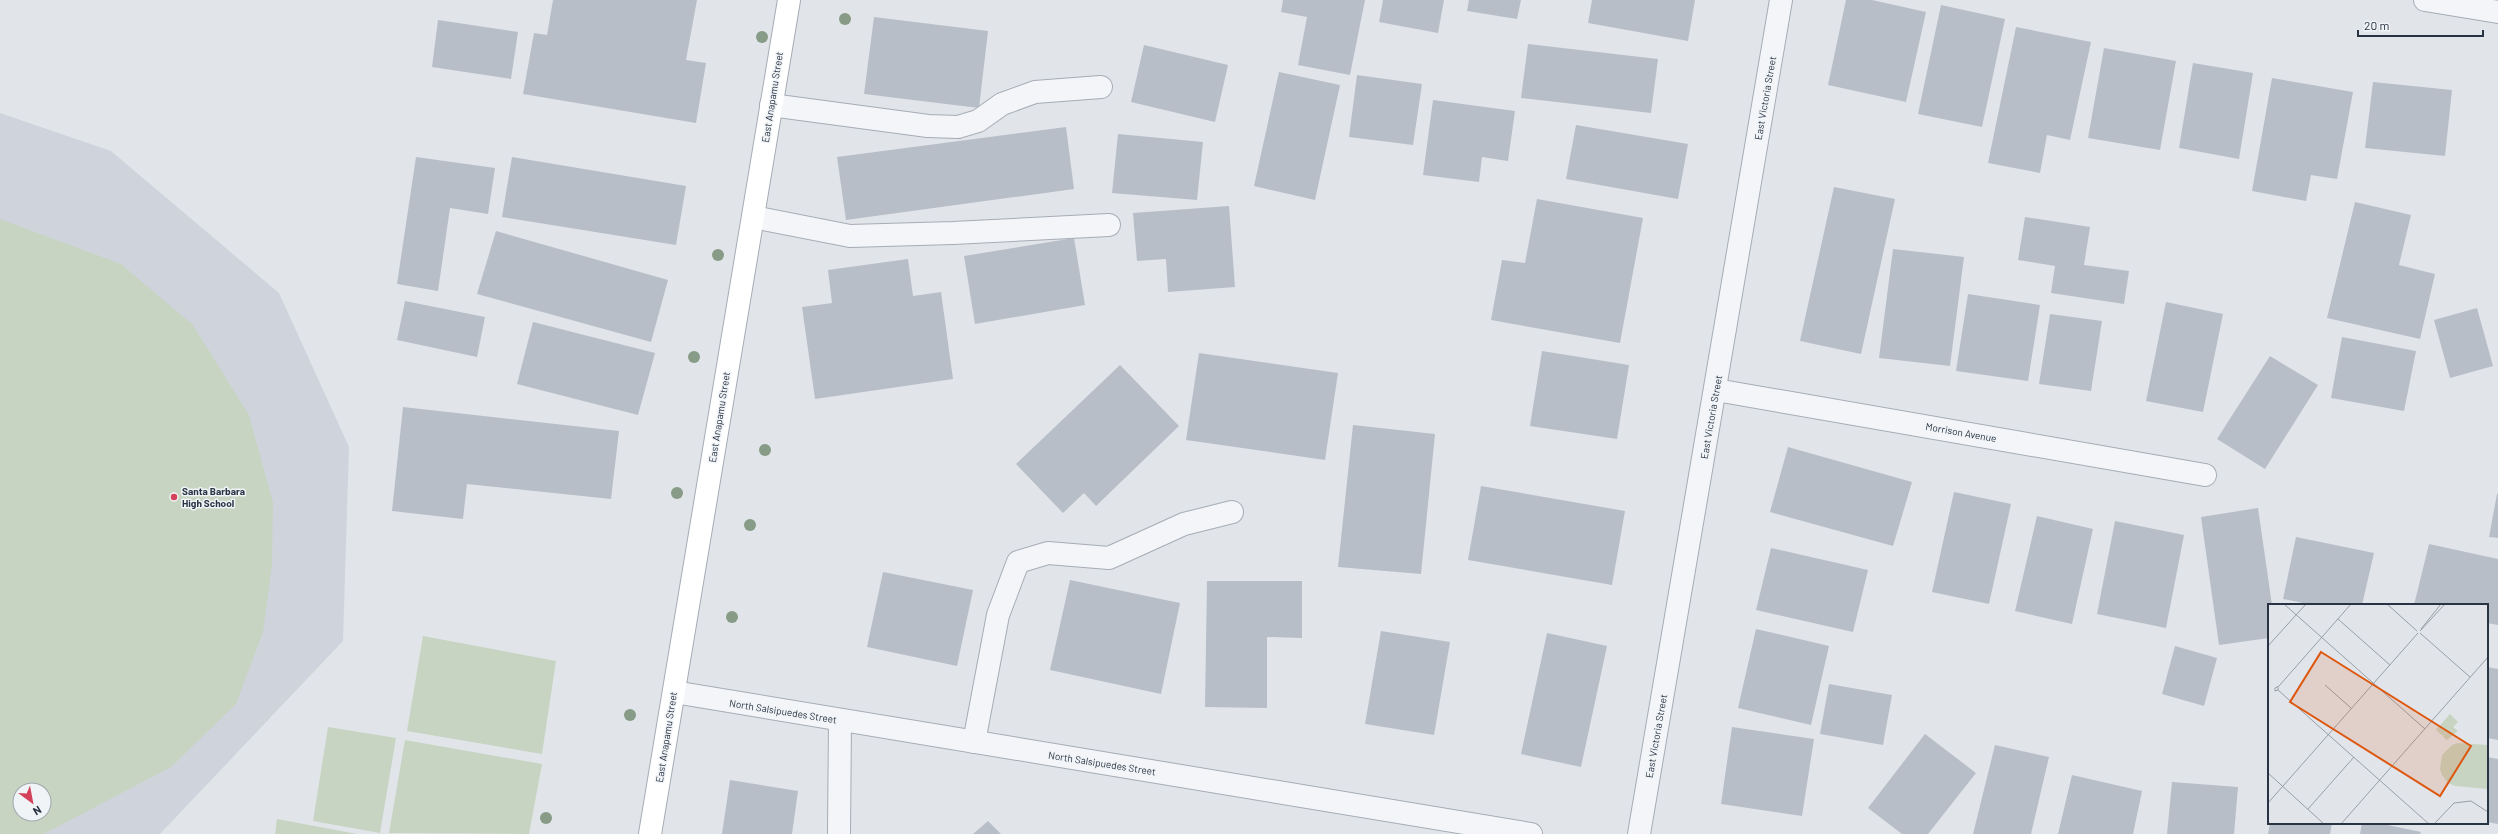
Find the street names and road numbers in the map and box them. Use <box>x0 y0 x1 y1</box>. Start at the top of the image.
street label: East Anapamu Street <box>759 50 785 143</box>
street label: East Victoria Street <box>1752 55 1778 141</box>
street label: East Anapamu Street <box>706 370 732 463</box>
street label: East Victoria Street <box>1698 374 1724 460</box>
street label: Morrison Avenue <box>1925 420 1997 444</box>
street label: East Anapamu Street <box>653 690 679 783</box>
street label: East Victoria Street <box>1643 693 1669 779</box>
street label: North Salsipuedes Street <box>728 697 838 725</box>
street label: North Salsipuedes Street <box>1047 749 1157 777</box>

